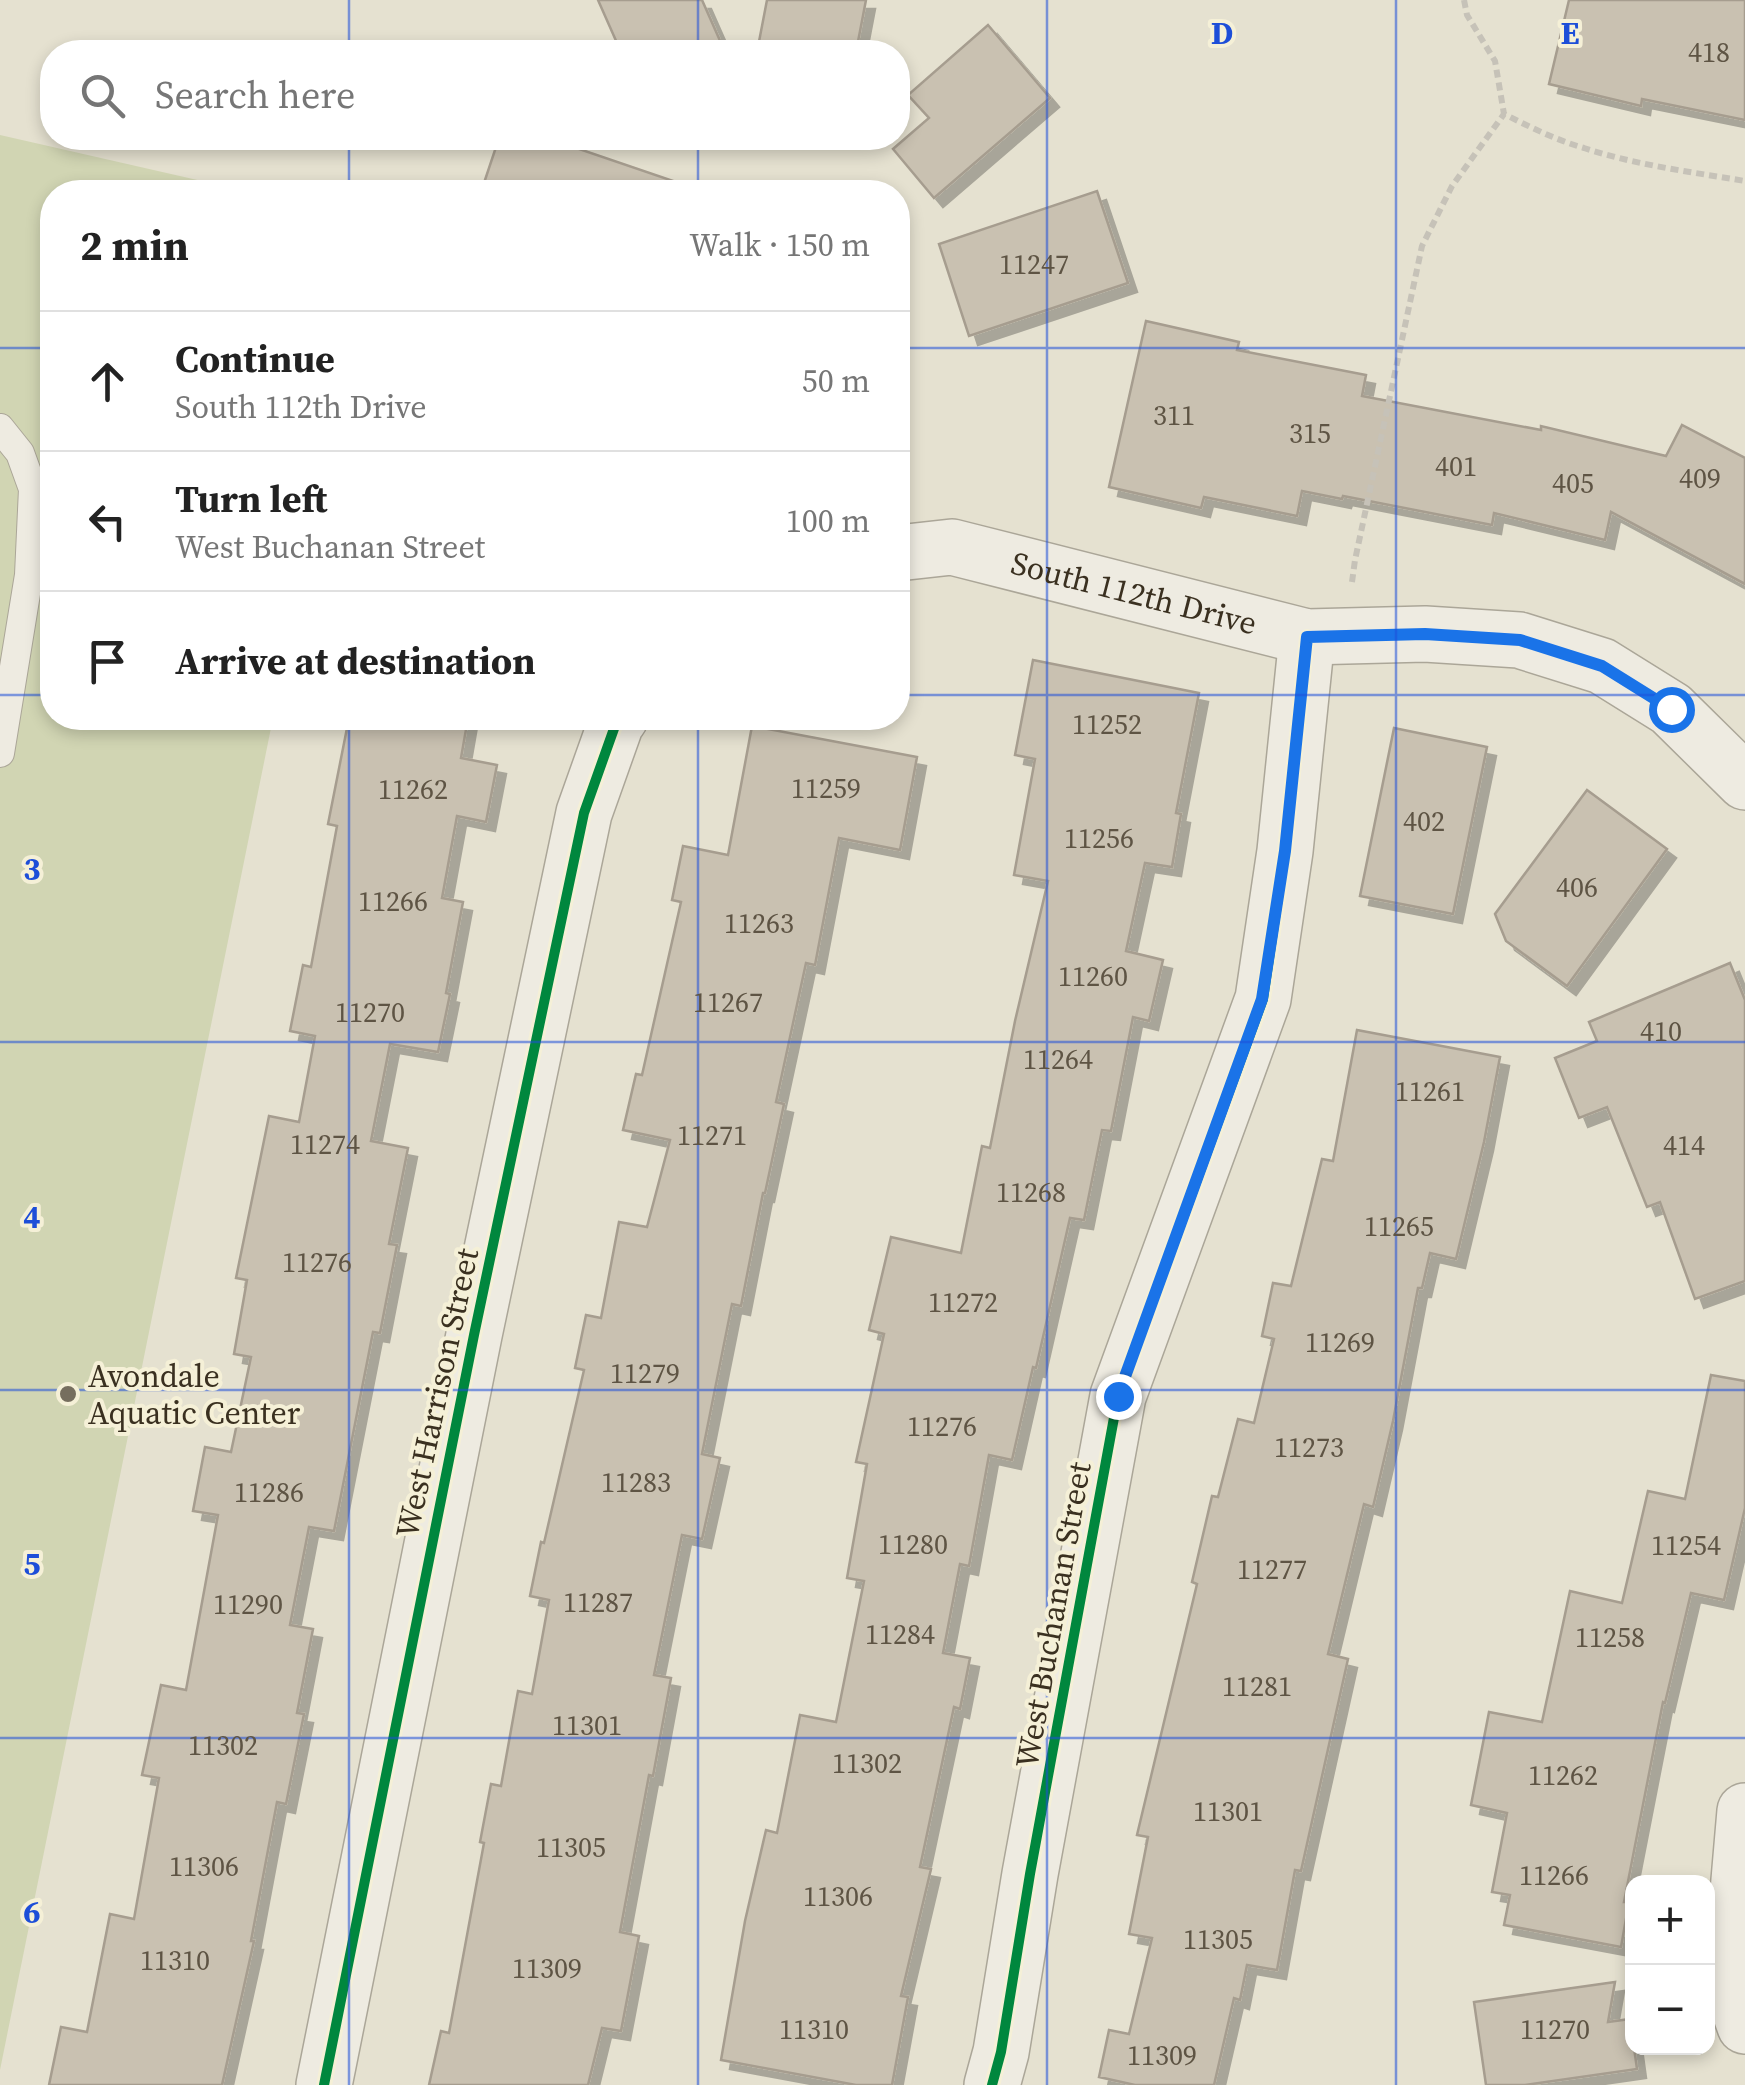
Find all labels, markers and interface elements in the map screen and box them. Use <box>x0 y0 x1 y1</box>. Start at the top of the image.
text: D <box>1211 11 1233 55</box>
text: E <box>1560 11 1580 55</box>
house number: 418 <box>1688 33 1730 71</box>
search box <box>40 40 910 150</box>
icon: search <box>75 68 130 123</box>
text: Search here <box>155 69 355 121</box>
text: 2 min <box>80 216 189 274</box>
text: Walk · 150 m <box>689 223 870 267</box>
house number: 11247 <box>999 245 1069 283</box>
text: Continue <box>175 333 335 385</box>
icon: ahead <box>80 354 135 409</box>
text: 50 m <box>802 359 870 403</box>
text: South 112th Drive <box>175 385 427 429</box>
house number: 311 <box>1153 396 1195 434</box>
house number: 315 <box>1289 414 1331 452</box>
house number: 401 <box>1435 447 1477 485</box>
house number: 409 <box>1679 459 1721 497</box>
house number: 405 <box>1552 464 1594 502</box>
text: Turn left <box>175 473 327 525</box>
icon: left <box>80 494 135 549</box>
text: 100 m <box>786 499 870 543</box>
text: West Buchanan Street <box>175 525 485 569</box>
street label: South 112th Drive <box>1006 541 1261 645</box>
icon: arrive <box>80 634 135 689</box>
text: Arrive at destination <box>175 635 536 687</box>
route start <box>1649 687 1695 733</box>
house number: 11252 <box>1072 705 1142 743</box>
house number: 11259 <box>791 769 861 807</box>
house number: 11262 <box>378 770 448 808</box>
house number: 402 <box>1403 802 1445 840</box>
house number: 11256 <box>1064 819 1134 857</box>
text: 3 <box>23 847 41 891</box>
house number: 406 <box>1556 868 1598 906</box>
house number: 11266 <box>358 882 428 920</box>
house number: 11263 <box>724 904 794 942</box>
house number: 11260 <box>1058 957 1128 995</box>
house number: 11267 <box>693 983 763 1021</box>
house number: 11270 <box>335 993 405 1031</box>
house number: 410 <box>1640 1012 1682 1050</box>
house number: 11264 <box>1023 1040 1093 1078</box>
house number: 11261 <box>1395 1072 1465 1110</box>
house number: 11271 <box>677 1116 747 1154</box>
house number: 11274 <box>290 1125 360 1163</box>
house number: 414 <box>1663 1126 1705 1164</box>
house number: 11268 <box>996 1173 1066 1211</box>
text: 4 <box>23 1195 41 1239</box>
house number: 11265 <box>1364 1207 1434 1245</box>
house number: 11276 <box>282 1243 352 1281</box>
street label: West Harrison Street <box>385 1244 489 1542</box>
house number: 11272 <box>928 1283 998 1321</box>
house number: 11269 <box>1305 1323 1375 1361</box>
place label: Avondale Aquatic Center <box>88 1354 301 1435</box>
house number: 11279 <box>610 1354 680 1392</box>
route end <box>1096 1374 1142 1420</box>
marker: Avondale Aquatic Center <box>57 1383 79 1405</box>
house number: 11276 <box>907 1407 977 1445</box>
house number: 11273 <box>1274 1428 1344 1466</box>
street label: West Buchanan Street <box>1004 1458 1102 1772</box>
house number: 11283 <box>601 1463 671 1501</box>
house number: 11286 <box>234 1473 304 1511</box>
house number: 11280 <box>878 1525 948 1563</box>
house number: 11254 <box>1651 1526 1721 1564</box>
text: 5 <box>23 1542 41 1586</box>
house number: 11277 <box>1237 1550 1307 1588</box>
house number: 11287 <box>563 1583 633 1621</box>
house number: 11290 <box>213 1585 283 1623</box>
house number: 11284 <box>865 1615 935 1653</box>
house number: 11258 <box>1575 1618 1645 1656</box>
house number: 11281 <box>1222 1667 1292 1705</box>
house number: 11301 <box>552 1706 622 1744</box>
house number: 11302 <box>188 1726 258 1764</box>
house number: 11302 <box>832 1744 902 1782</box>
house number: 11262 <box>1528 1756 1598 1794</box>
house number: 11301 <box>1193 1792 1263 1830</box>
house number: 11305 <box>536 1828 606 1866</box>
house number: 11306 <box>169 1847 239 1885</box>
house number: 11266 <box>1519 1856 1589 1894</box>
map controls <box>1625 1875 1715 2055</box>
button: + <box>1625 1875 1715 1965</box>
house number: 11306 <box>803 1877 873 1915</box>
text: 6 <box>23 1890 41 1934</box>
house number: 11305 <box>1183 1920 1253 1958</box>
house number: 11310 <box>140 1941 210 1979</box>
house number: 11309 <box>512 1949 582 1987</box>
button: − <box>1625 1965 1715 2055</box>
house number: 11310 <box>779 2010 849 2048</box>
house number: 11270 <box>1520 2010 1590 2048</box>
house number: 11309 <box>1127 2036 1197 2074</box>

